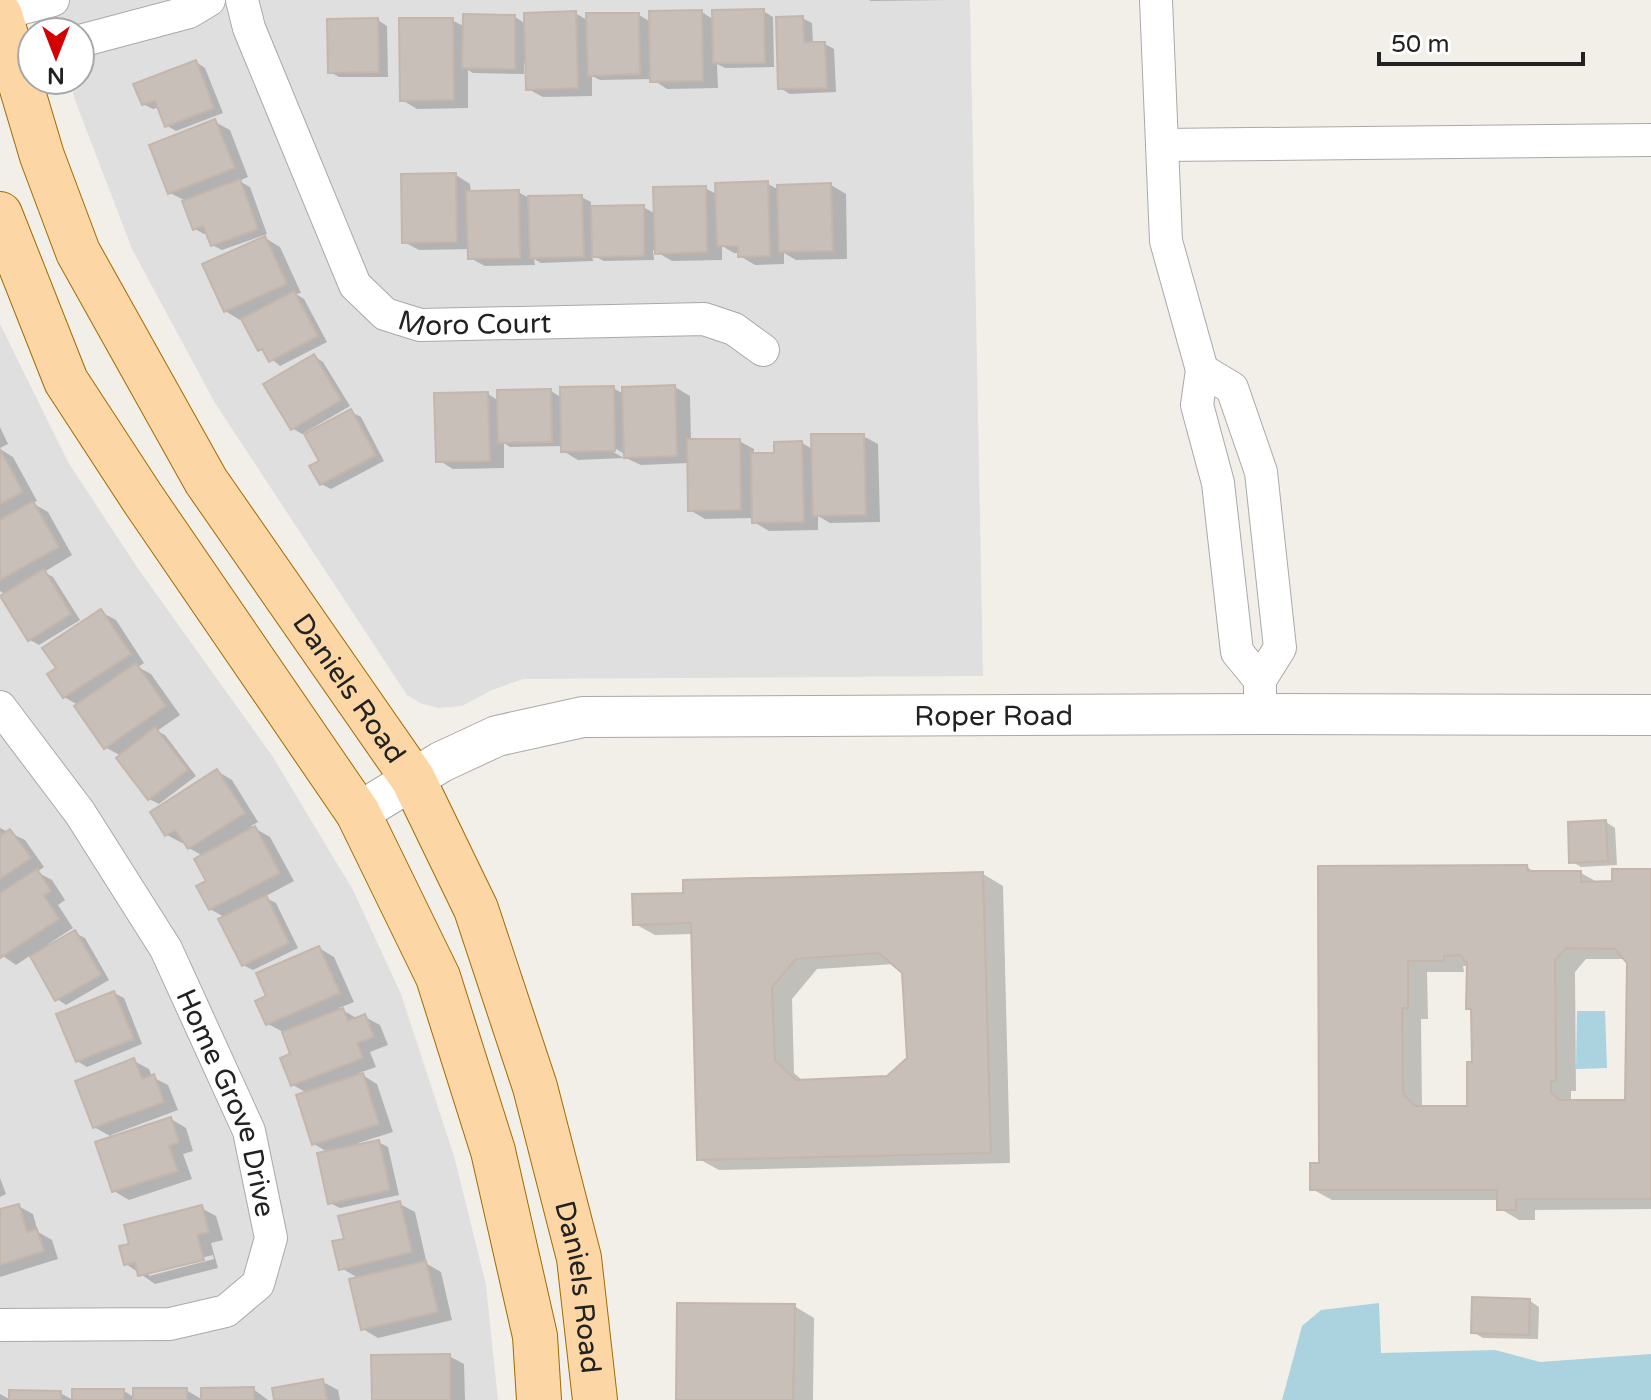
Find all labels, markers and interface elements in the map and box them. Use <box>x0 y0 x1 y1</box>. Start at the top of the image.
north arrow <box>16 16 96 96</box>
scale bar <box>1379 16 1583 66</box>
text: 50 m <box>1391 30 1449 59</box>
text: N <box>47 62 65 88</box>
street label: Moro Court <box>394 303 552 344</box>
street label: Daniels Road <box>285 607 413 770</box>
street label: Roper Road <box>914 699 1073 734</box>
street label: Home Grove Drive <box>168 984 282 1220</box>
street label: Daniels Road <box>547 1197 608 1375</box>

